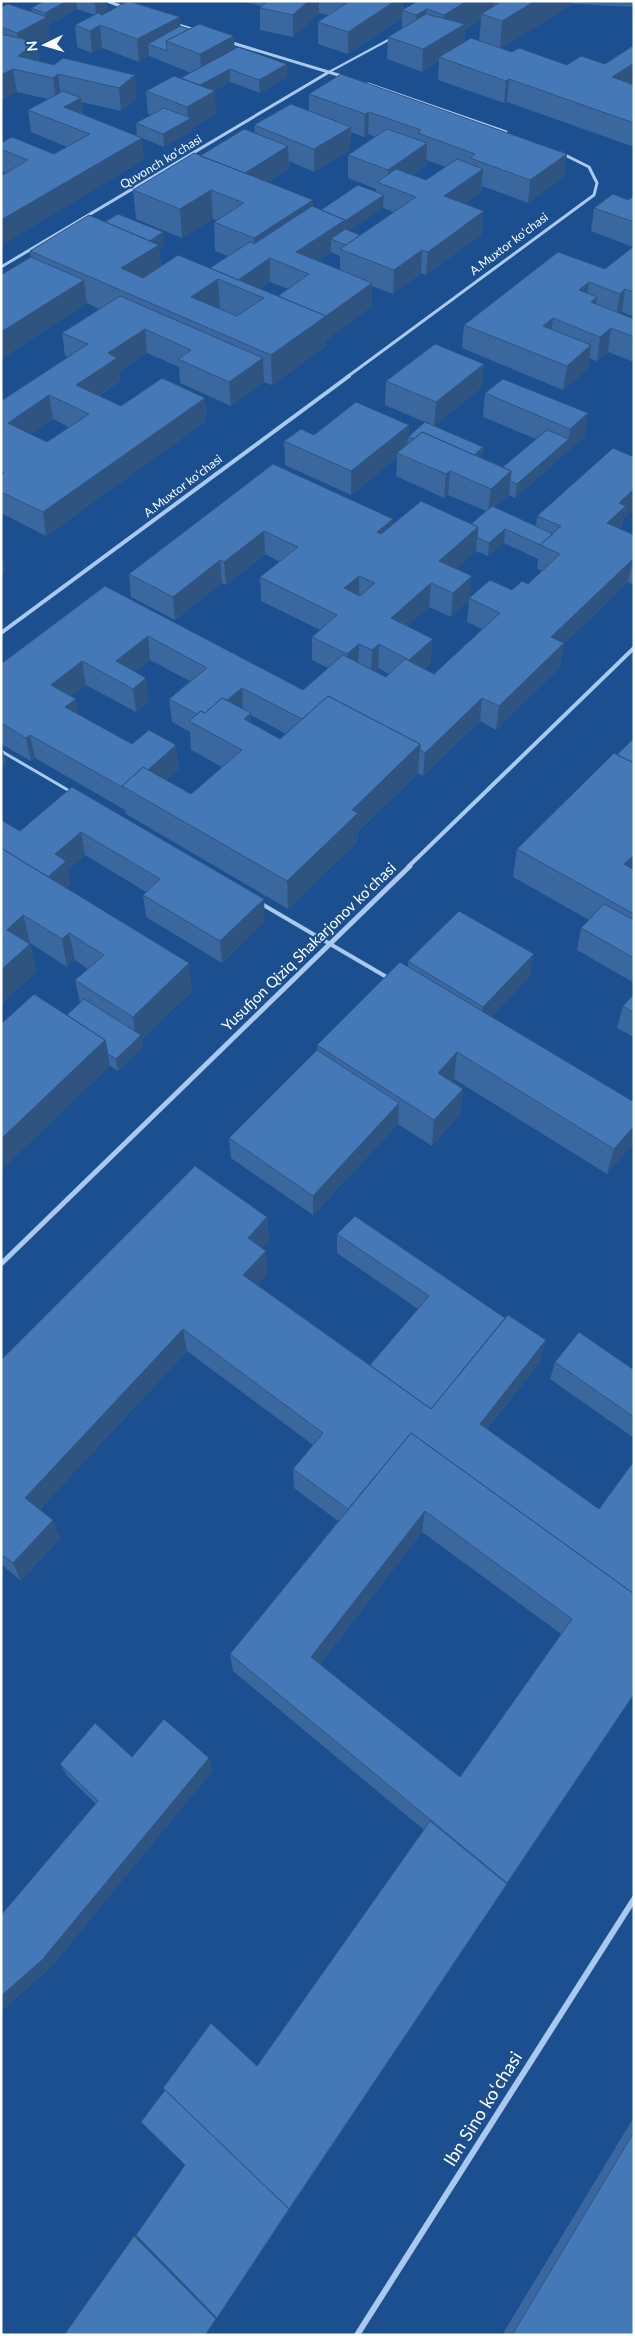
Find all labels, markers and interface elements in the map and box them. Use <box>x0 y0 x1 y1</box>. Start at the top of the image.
north arrow <box>20 20 70 70</box>
text: N <box>23 40 40 52</box>
street label: Quvonch koʻchasi <box>117 131 204 192</box>
street label: A.Muxtor koʻchasi <box>466 209 551 278</box>
street label: A.Muxtor koʻchasi <box>140 451 225 520</box>
street label: Yusufjon Qiziq Shakarjonov koʻchasi <box>218 858 399 1034</box>
street label: Ibn Sino koʻchasi <box>438 2047 526 2170</box>

